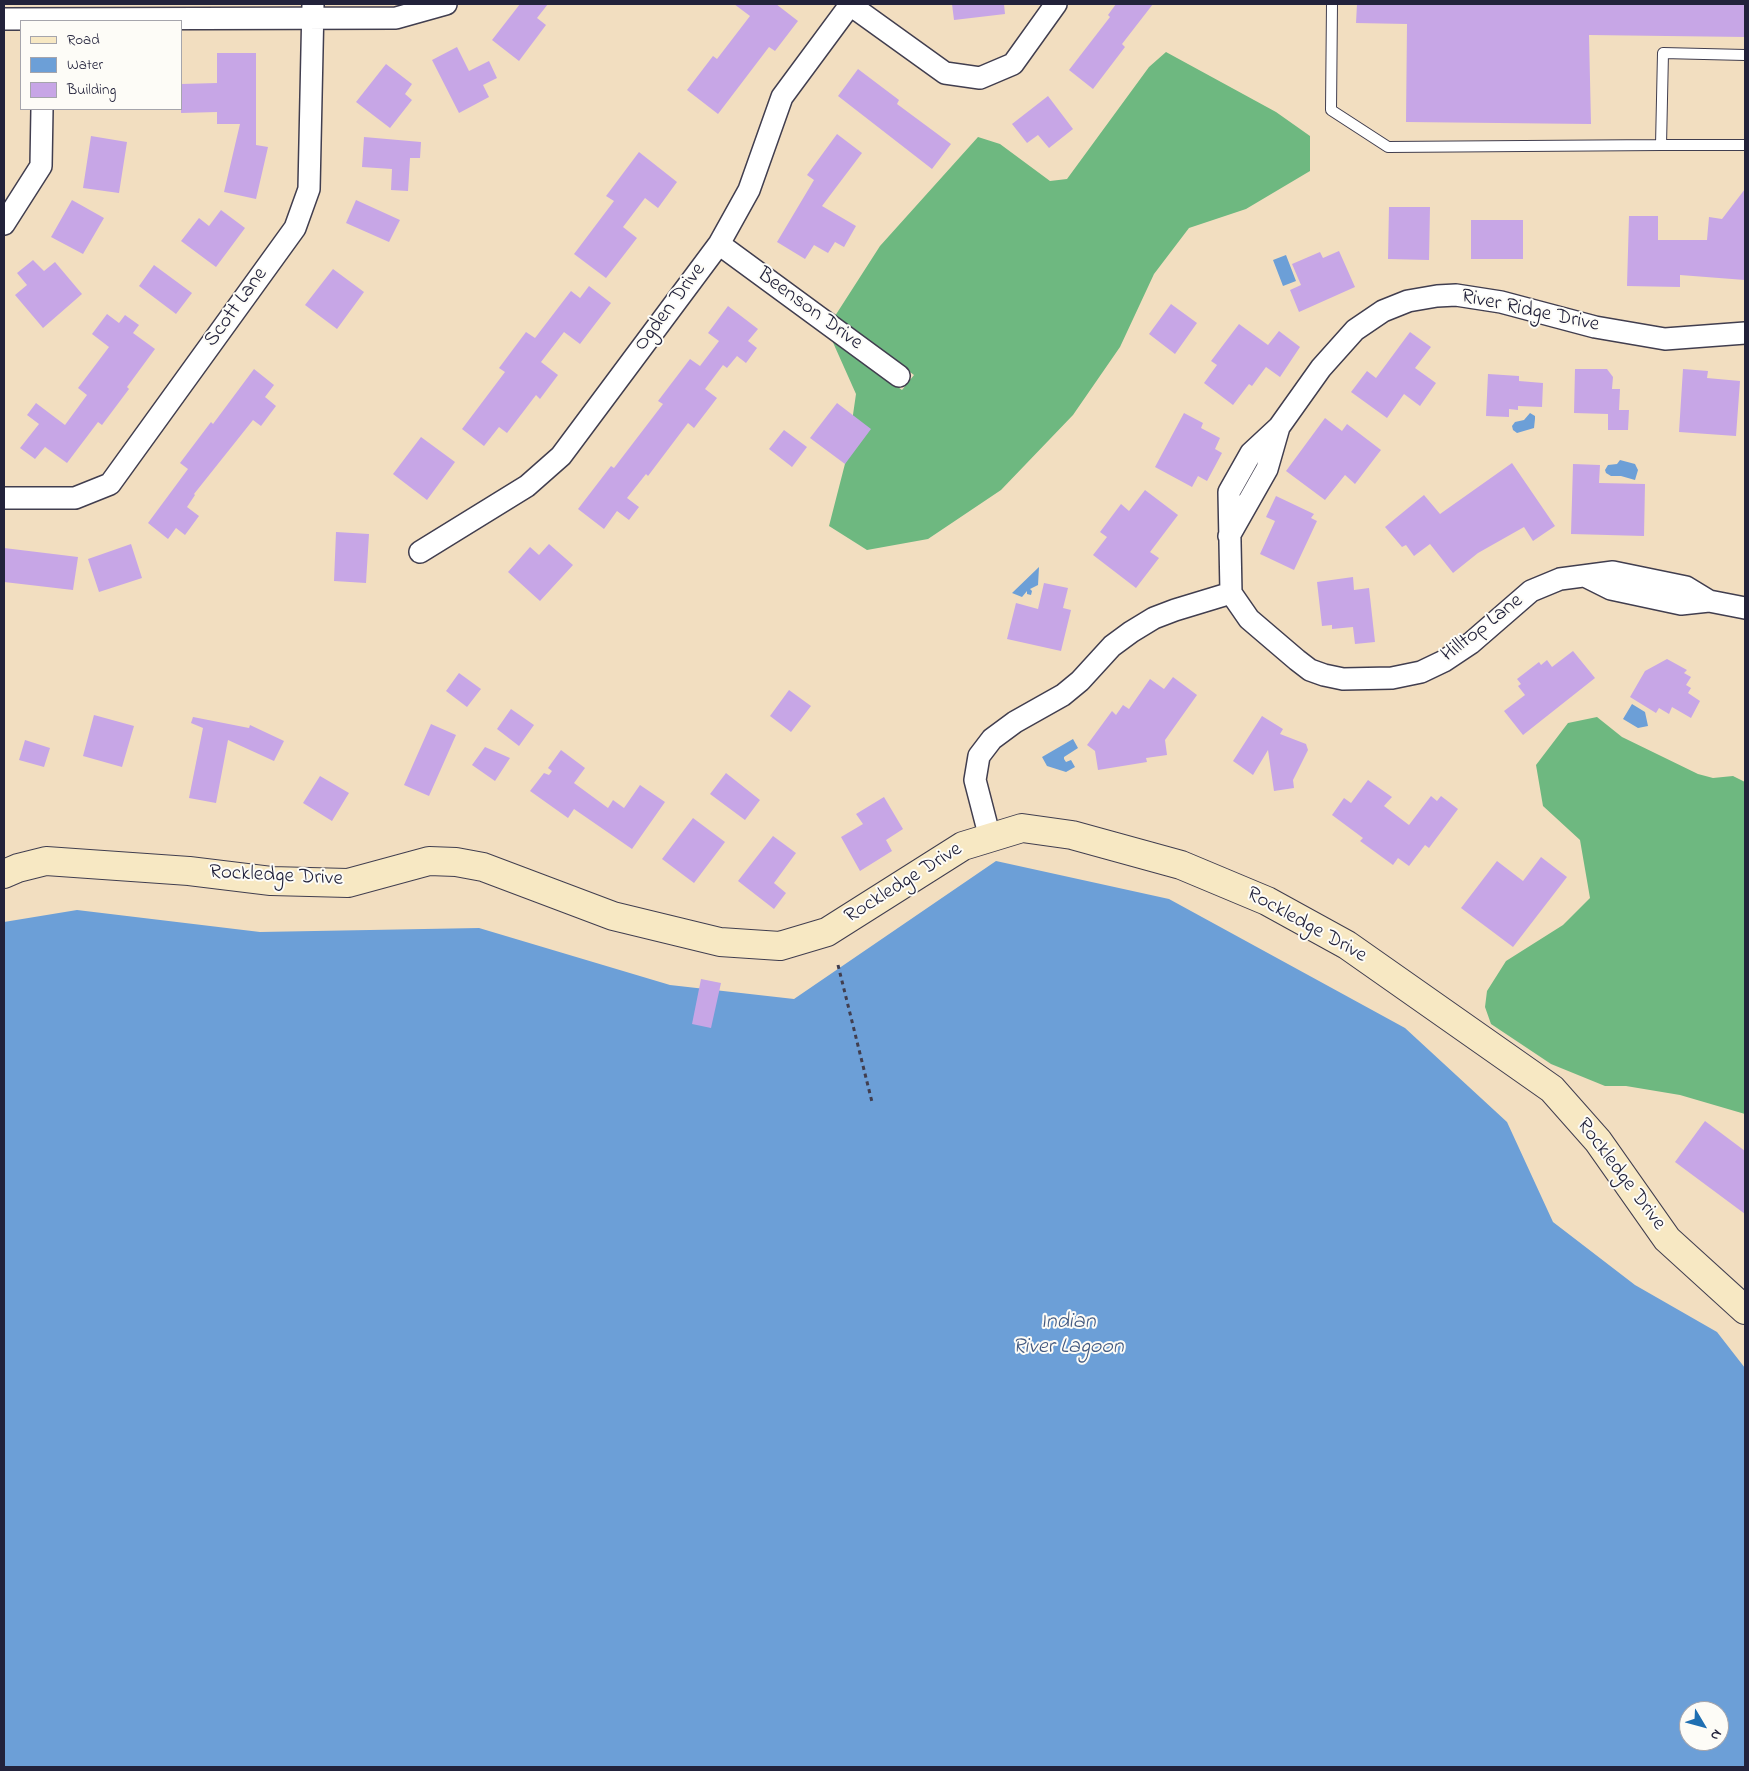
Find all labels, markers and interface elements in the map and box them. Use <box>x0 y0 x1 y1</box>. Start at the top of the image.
legend <box>20 20 182 110</box>
text: Road <box>67 29 100 51</box>
text: Water <box>67 54 103 76</box>
text: Building <box>67 79 116 101</box>
street label: Ogden Drive <box>630 259 712 357</box>
street label: Scott Lane <box>200 263 274 353</box>
street label: Beenson Drive <box>751 263 867 357</box>
street label: River Ridge Drive <box>1459 285 1601 339</box>
street label: Hilltop Lane <box>1437 589 1529 669</box>
street label: Rockledge Drive <box>841 838 967 930</box>
street label: Rockledge Drive <box>209 861 343 893</box>
street label: Rockledge Drive <box>1241 883 1371 969</box>
street label: Rockledge Drive <box>1570 1114 1670 1236</box>
water label: Indian River Lagoon <box>1012 1310 1124 1362</box>
north arrow <box>1679 1701 1729 1751</box>
text: N <box>1704 1725 1727 1745</box>

